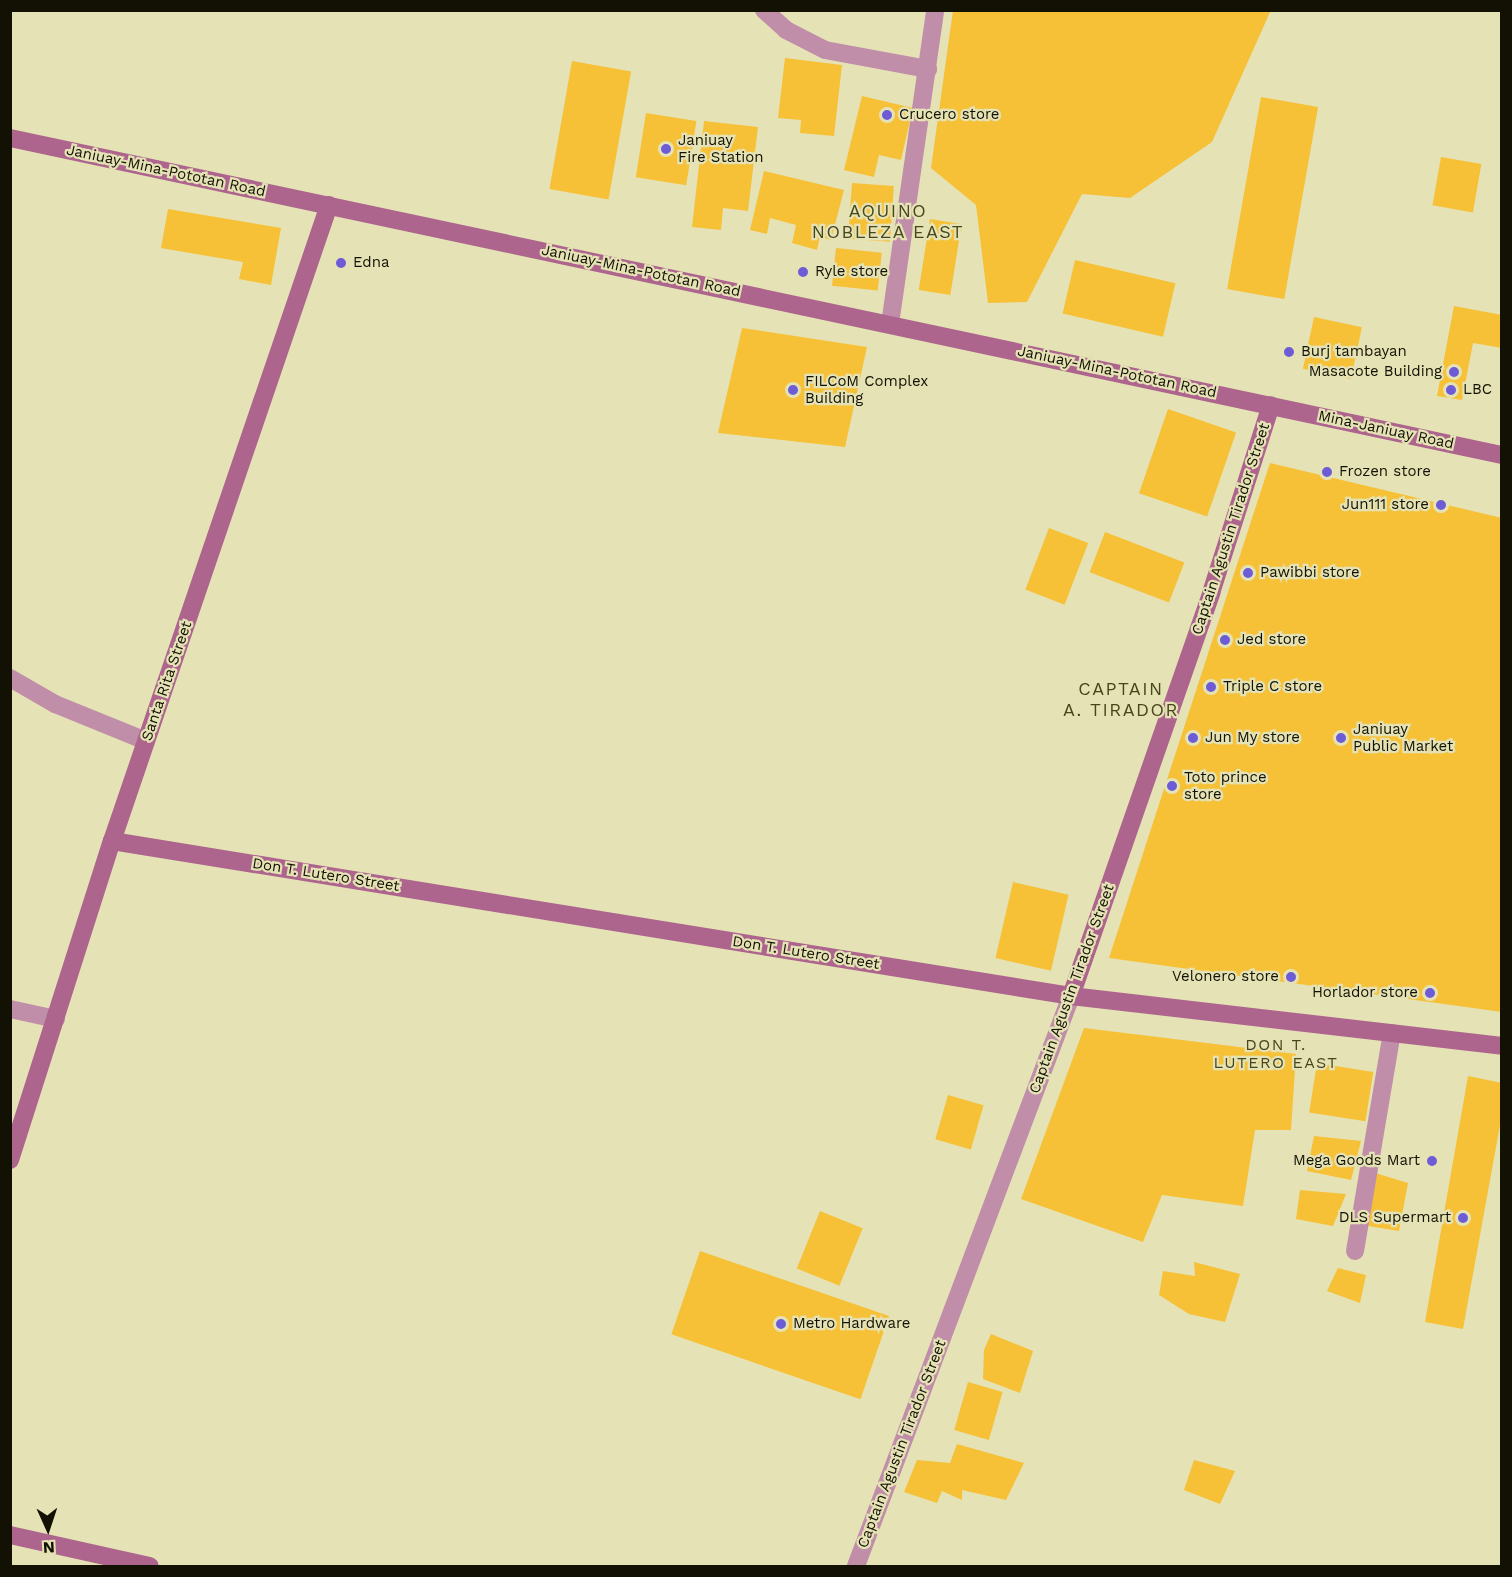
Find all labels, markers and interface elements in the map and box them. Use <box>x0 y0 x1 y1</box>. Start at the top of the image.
place label: Crucero store <box>899 106 999 124</box>
marker: Crucero store <box>880 108 894 122</box>
place label: Janiuay Fire Station <box>678 131 763 166</box>
street label: Janiuay-Mina-Pototan Road <box>65 141 267 201</box>
marker: Janiuay Fire Station <box>659 142 673 156</box>
district label: AQUINO NOBLEZA EAST <box>811 201 965 244</box>
street label: Janiuay-Mina-Pototan Road <box>540 241 742 301</box>
place label: Edna <box>353 254 389 272</box>
marker: Edna <box>334 256 348 270</box>
place label: Ryle store <box>815 263 888 281</box>
marker: Ryle store <box>796 265 810 279</box>
street label: Janiuay-Mina-Pototan Road <box>1016 342 1218 402</box>
place label: Burj tambayan <box>1301 343 1407 361</box>
marker: Burj tambayan <box>1282 345 1296 359</box>
place label: Masacote Building <box>1309 363 1442 381</box>
marker: Masacote Building <box>1447 365 1461 379</box>
place label: FILCoM Complex Building <box>805 372 928 407</box>
place label: LBC <box>1463 381 1492 399</box>
marker: FILCoM Complex Building <box>786 383 800 397</box>
marker: LBC <box>1444 383 1458 397</box>
street label: Mina-Janiuay Road <box>1316 407 1456 453</box>
street label: Captain Agustin Tirador Street <box>1188 420 1274 638</box>
place label: Frozen store <box>1339 463 1431 481</box>
marker: Frozen store <box>1320 465 1334 479</box>
place label: Jun111 store <box>1342 496 1429 514</box>
marker: Jun111 store <box>1434 498 1448 512</box>
place label: Pawibbi store <box>1260 564 1360 582</box>
marker: Pawibbi store <box>1241 566 1255 580</box>
street label: Santa Rita Street <box>138 619 196 743</box>
place label: Jed store <box>1237 631 1306 649</box>
marker: Jed store <box>1218 633 1232 647</box>
place label: Triple C store <box>1223 678 1322 696</box>
district label: CAPTAIN A. TIRADOR <box>1063 679 1179 722</box>
marker: Triple C store <box>1204 680 1218 694</box>
place label: Janiuay Public Market <box>1353 720 1453 755</box>
place label: Jun My store <box>1205 729 1300 747</box>
marker: Jun My store <box>1186 731 1200 745</box>
marker: Janiuay Public Market <box>1334 731 1348 745</box>
place label: Toto prince store <box>1184 768 1267 803</box>
marker: Toto prince store <box>1165 779 1179 793</box>
street label: Don T. Lutero Street <box>251 854 401 896</box>
street label: Captain Agustin Tirador Street <box>1025 881 1119 1097</box>
street label: Don T. Lutero Street <box>731 932 881 974</box>
place label: Velonero store <box>1172 968 1279 986</box>
marker: Velonero store <box>1284 970 1298 984</box>
place label: Horlador store <box>1312 984 1418 1002</box>
marker: Horlador store <box>1423 986 1437 1000</box>
district label: DON T. LUTERO EAST <box>1213 1035 1339 1073</box>
place label: Mega Goods Mart <box>1293 1152 1420 1170</box>
marker: Mega Goods Mart <box>1425 1154 1439 1168</box>
place label: DLS Supermart <box>1339 1209 1451 1227</box>
marker: DLS Supermart <box>1456 1211 1470 1225</box>
place label: Metro Hardware <box>793 1315 910 1333</box>
marker: Metro Hardware <box>774 1317 788 1331</box>
street label: Captain Agustin Tirador Street <box>854 1337 950 1551</box>
north arrow <box>18 1499 78 1559</box>
text: N <box>43 1538 55 1557</box>

